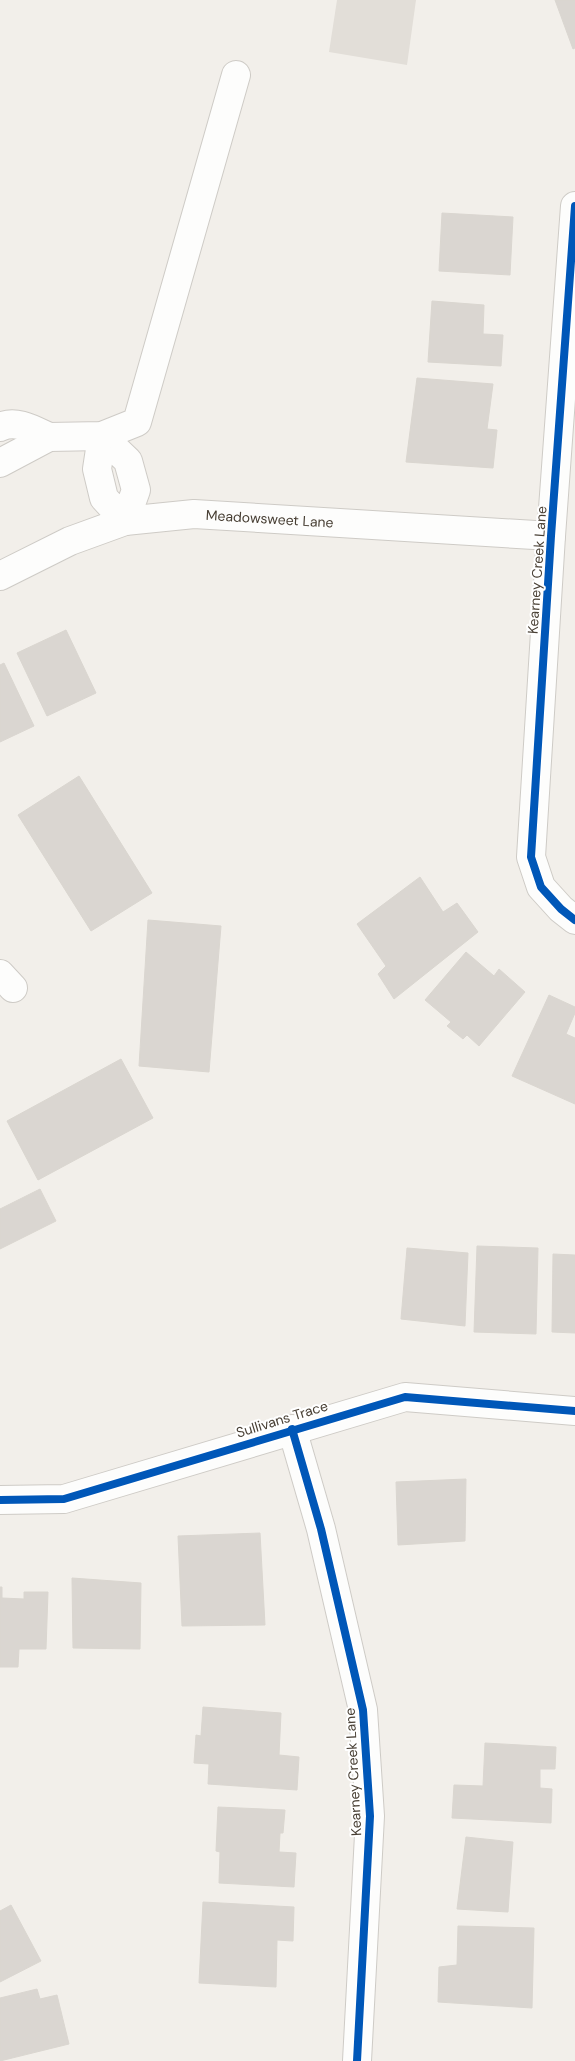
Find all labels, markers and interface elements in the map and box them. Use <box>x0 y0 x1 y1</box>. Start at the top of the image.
street label: Kearney Creek Lane <box>524 505 550 635</box>
street label: Meadowsweet Lane <box>205 506 334 532</box>
street label: Sullivans Trace <box>234 1396 330 1441</box>
street label: Kearney Creek Lane <box>341 1707 365 1837</box>

